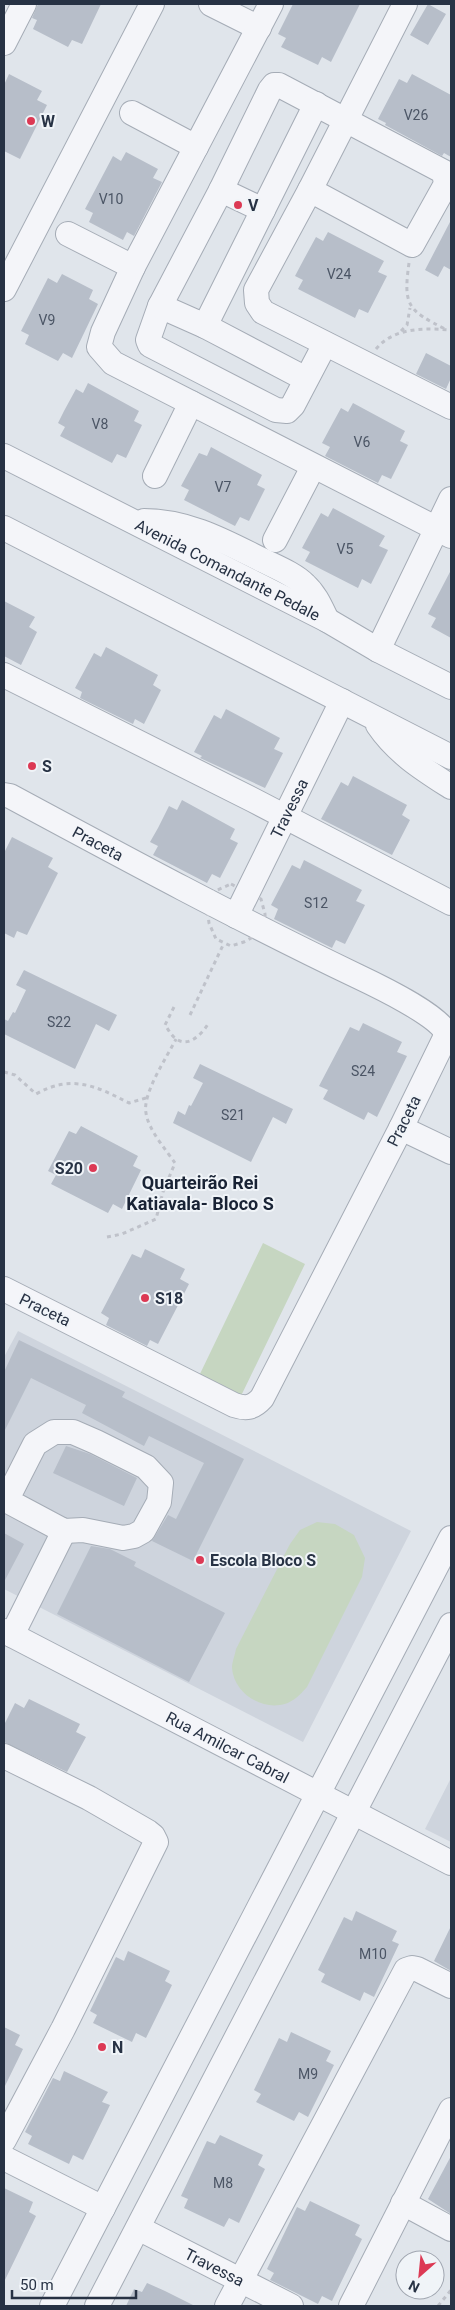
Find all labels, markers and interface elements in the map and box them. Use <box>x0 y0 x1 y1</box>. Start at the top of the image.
house number: V26 <box>404 107 428 123</box>
place label: W <box>41 112 55 131</box>
marker: W <box>25 115 37 127</box>
house number: V10 <box>99 191 123 207</box>
place label: V <box>248 196 259 215</box>
marker: V <box>232 199 244 211</box>
house number: V24 <box>327 266 351 282</box>
house number: V9 <box>39 312 55 328</box>
house number: V8 <box>92 416 109 432</box>
house number: V6 <box>354 434 371 450</box>
house number: V7 <box>215 479 232 495</box>
street label: Avenida Comandante Pedale <box>132 515 323 624</box>
house number: V5 <box>337 541 354 557</box>
place label: S <box>42 757 52 776</box>
marker: S <box>26 760 38 772</box>
street label: Travessa <box>266 775 312 841</box>
street label: Praceta <box>69 822 127 865</box>
house number: S12 <box>304 895 328 911</box>
house number: S22 <box>47 1014 71 1030</box>
house number: S24 <box>351 1063 375 1079</box>
street label: Praceta <box>383 1092 425 1150</box>
house number: S21 <box>221 1107 245 1123</box>
place label: S20 <box>55 1159 83 1178</box>
marker: S20 <box>87 1162 99 1174</box>
district label: Quarteirão Rei Katiavala- Bloco S <box>126 1172 274 1214</box>
street label: Praceta <box>16 1289 74 1331</box>
place label: S18 <box>155 1289 183 1308</box>
marker: S18 <box>139 1292 151 1304</box>
place label: Escola Bloco S <box>210 1551 316 1570</box>
marker: Escola Bloco S <box>194 1554 206 1566</box>
street label: Rua Amilcar Cabral <box>163 1707 292 1787</box>
house number: M10 <box>359 1946 387 1962</box>
place label: N <box>112 2038 123 2057</box>
marker: N <box>96 2041 108 2053</box>
house number: M9 <box>298 2066 318 2082</box>
house number: M8 <box>213 2175 233 2191</box>
street label: Travessa <box>182 2244 247 2290</box>
north arrow <box>395 2250 445 2300</box>
scale bar <box>12 2268 136 2300</box>
text: 50 m <box>20 2276 54 2294</box>
text: N <box>406 2277 422 2296</box>

